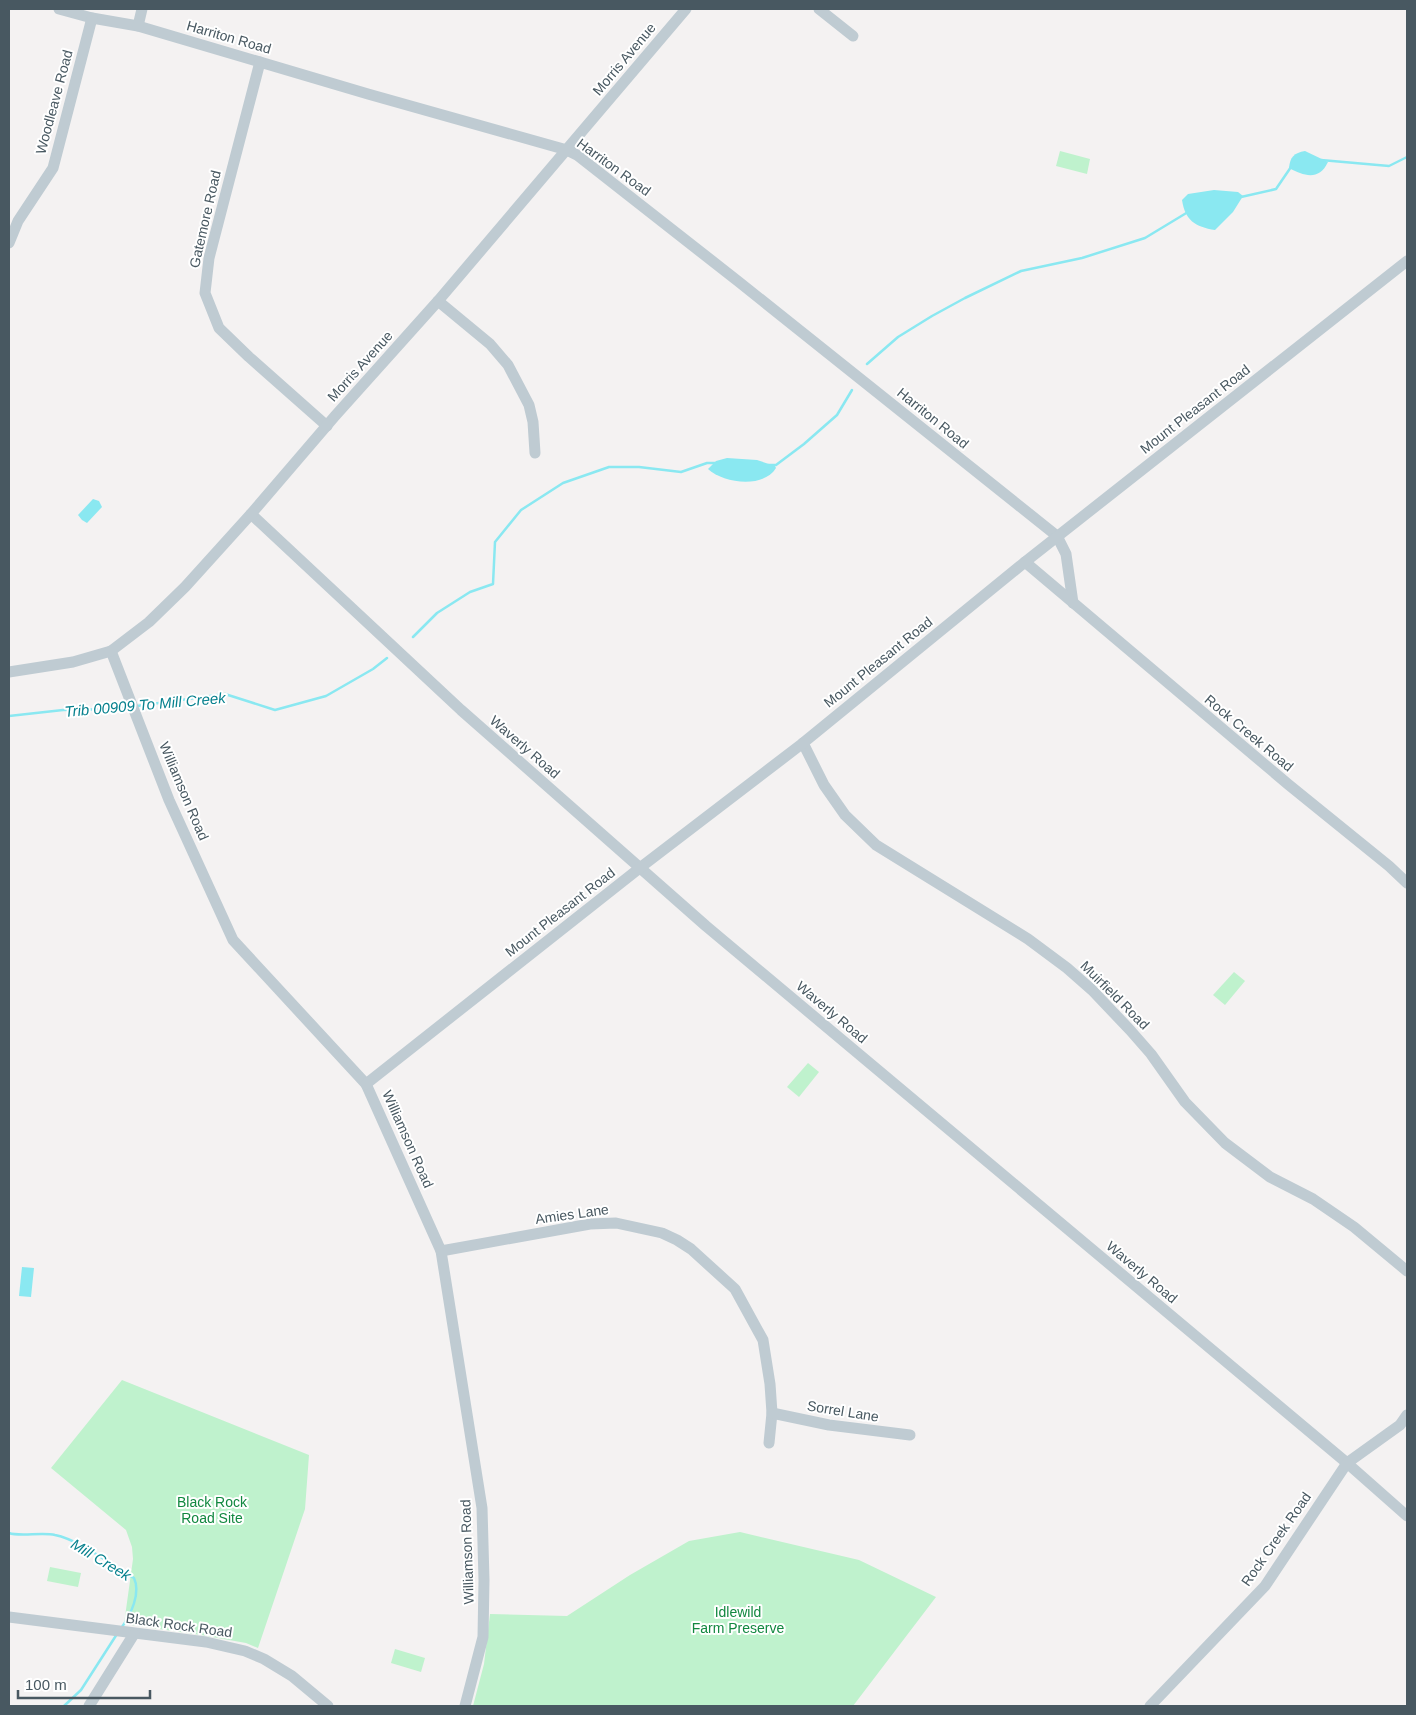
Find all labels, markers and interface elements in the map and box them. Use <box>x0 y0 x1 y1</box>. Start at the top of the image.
street label: Harriton Road <box>185 17 273 57</box>
street label: Morris Avenue <box>589 20 659 98</box>
street label: Woodleave Road <box>32 48 76 156</box>
street label: Harriton Road <box>574 135 654 199</box>
street label: Gatemore Road <box>186 169 224 269</box>
street label: Morris Avenue <box>324 327 396 405</box>
street label: Mount Pleasant Road <box>1137 361 1253 457</box>
street label: Harriton Road <box>894 384 972 452</box>
street label: Mount Pleasant Road <box>821 613 935 711</box>
water label: Trib 00909 To Mill Creek <box>64 689 228 720</box>
street label: Rock Creek Road <box>1202 691 1296 775</box>
street label: Waverly Road <box>487 712 563 782</box>
street label: Williamson Road <box>156 740 212 842</box>
street label: Mount Pleasant Road <box>502 864 618 960</box>
street label: Muirfield Road <box>1077 957 1153 1033</box>
street label: Waverly Road <box>793 978 871 1046</box>
street label: Williamson Road <box>379 1088 437 1190</box>
street label: Amies Lane <box>534 1201 610 1227</box>
street label: Waverly Road <box>1103 1238 1181 1306</box>
street label: Sorrel Lane <box>806 1397 880 1425</box>
street label: Rock Creek Road <box>1238 1489 1314 1589</box>
park label: Black Rock Road Site <box>177 1494 248 1526</box>
street label: Williamson Road <box>457 1499 477 1605</box>
water label: Mill Creek <box>68 1535 135 1585</box>
park label: Idlewild Farm Preserve <box>692 1604 784 1636</box>
street label: Black Rock Road <box>125 1610 233 1640</box>
scale bar <box>18 1668 150 1700</box>
text: 100 m <box>25 1676 67 1693</box>

